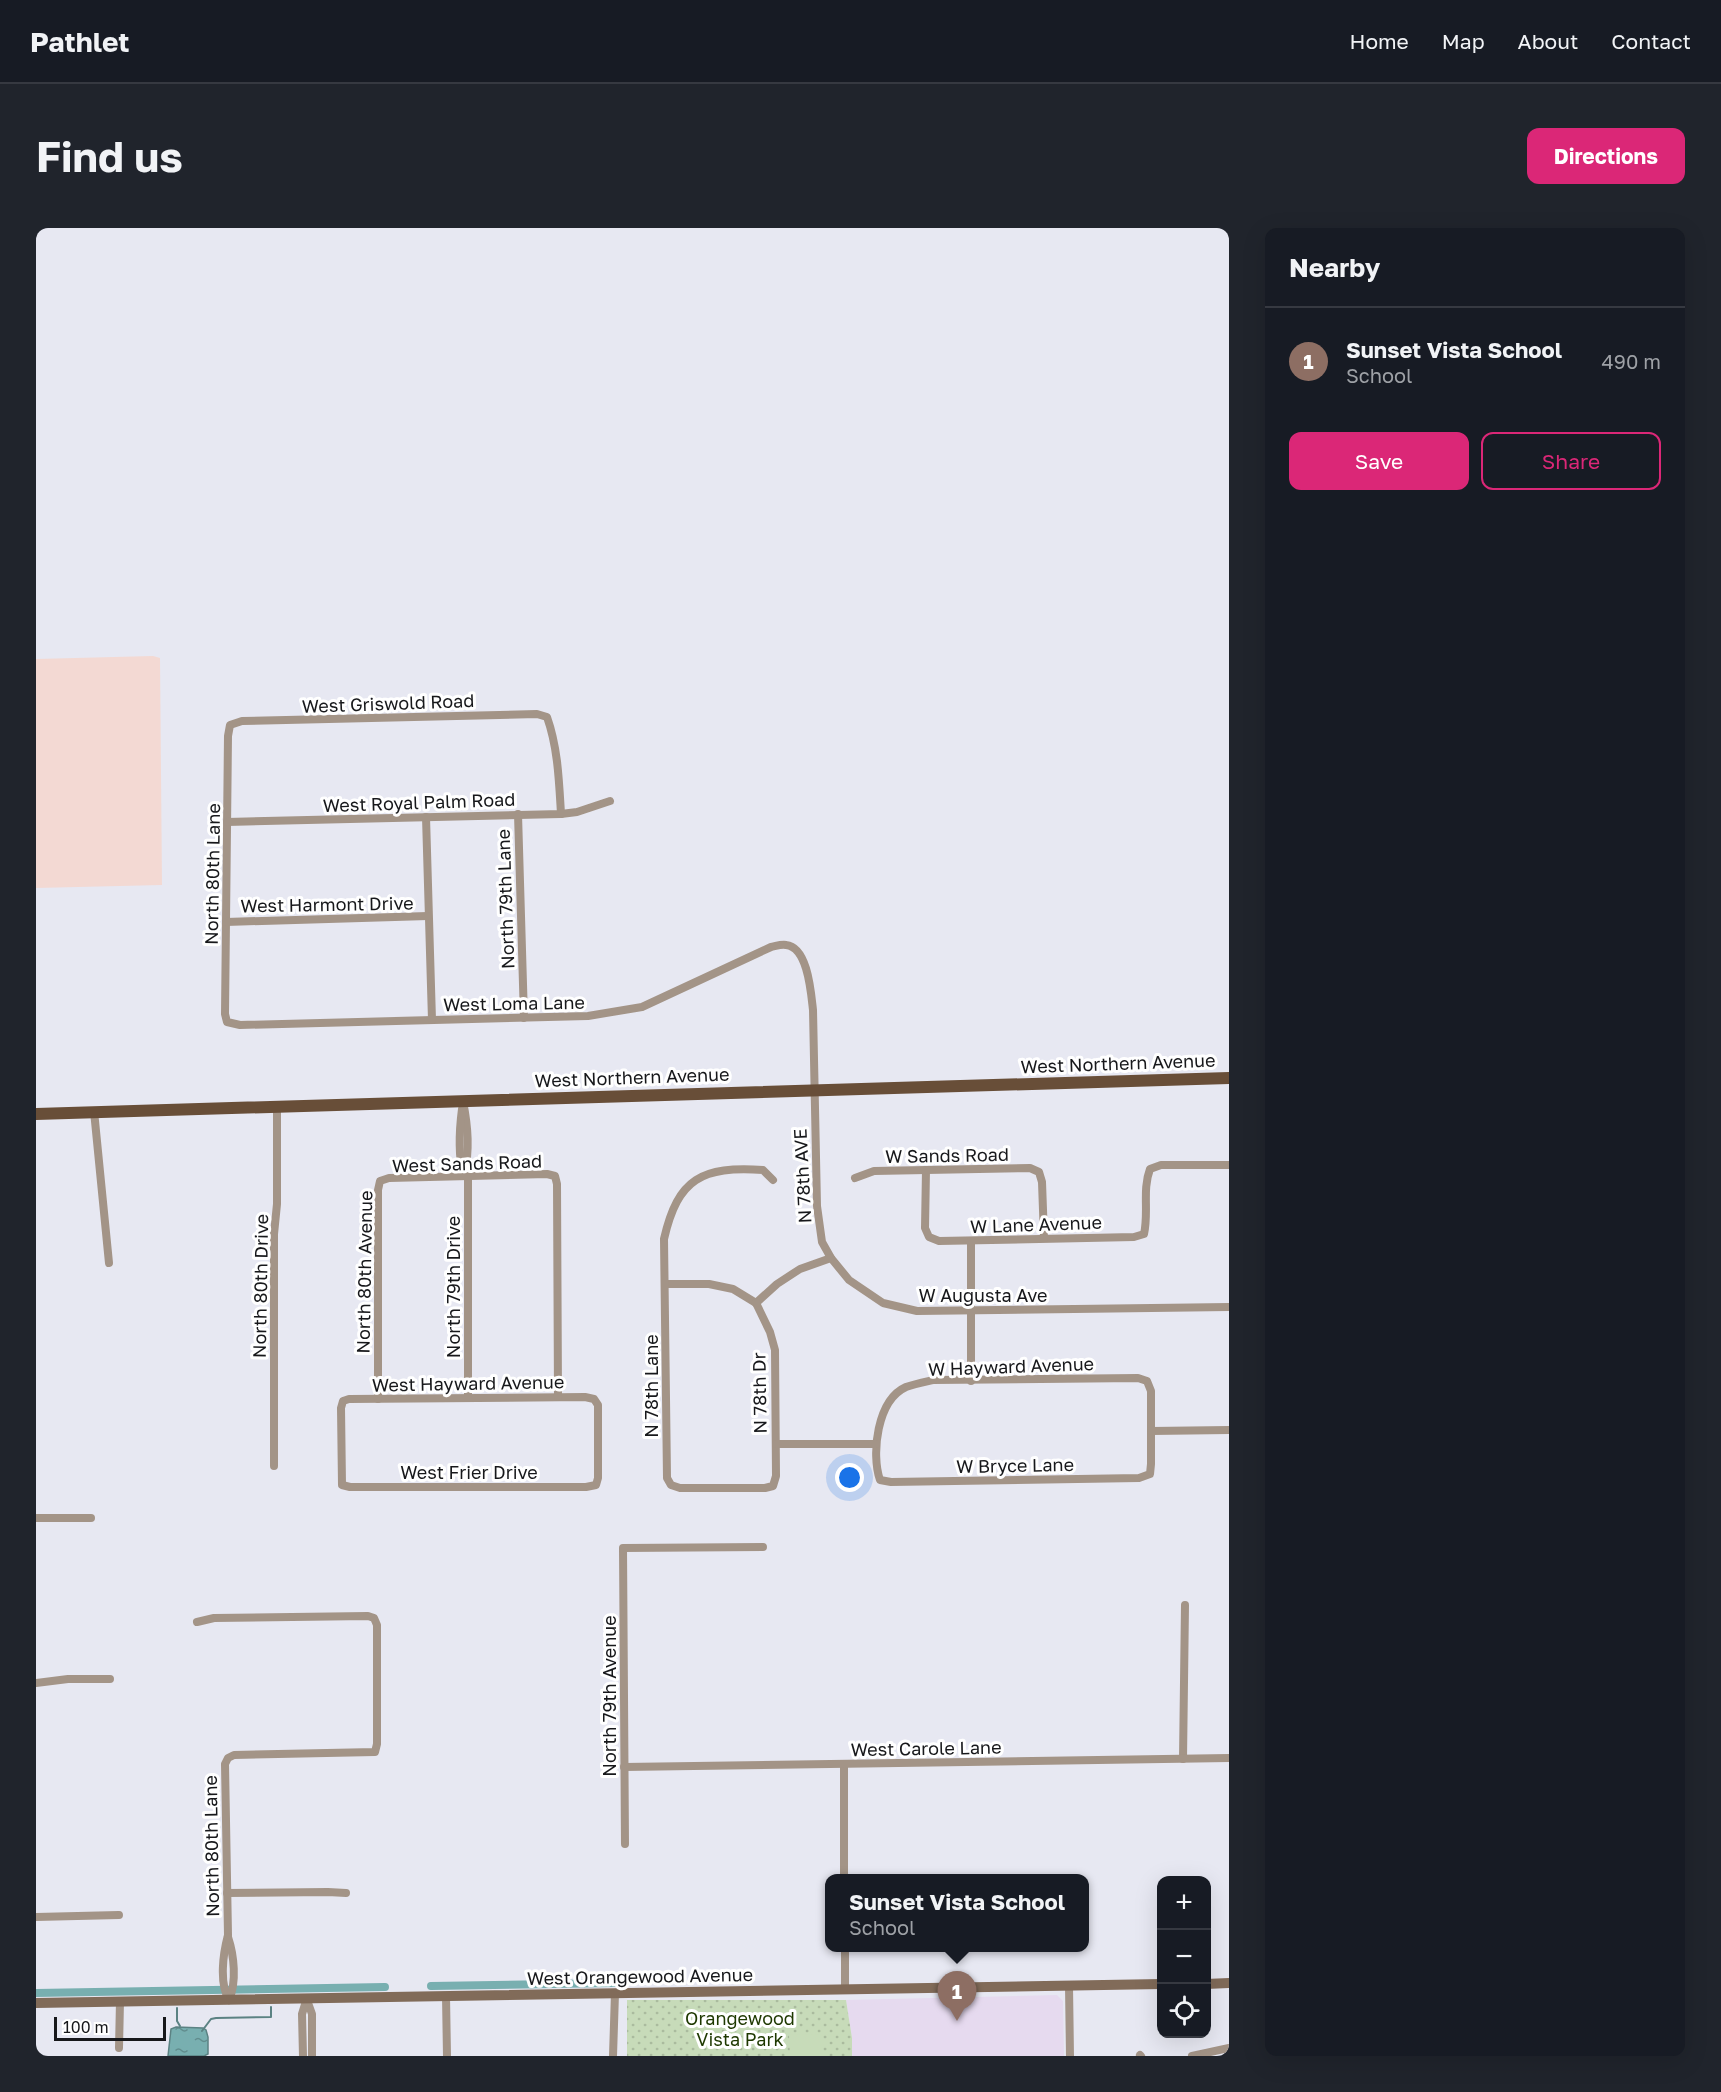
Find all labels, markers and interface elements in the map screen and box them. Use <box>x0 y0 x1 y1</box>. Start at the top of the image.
text: Pathlet <box>30 25 130 58</box>
text: Home <box>1349 28 1409 54</box>
text: Map <box>1442 28 1485 54</box>
text: About <box>1518 28 1578 54</box>
text: Contact <box>1611 28 1691 54</box>
button: Directions <box>1527 128 1685 184</box>
text: Find us <box>36 131 183 181</box>
text: Nearby <box>1289 252 1380 283</box>
text: Sunset Vista School <box>1346 336 1562 363</box>
text: 1 <box>1303 349 1314 373</box>
text: 490 m <box>1602 349 1661 373</box>
text: School <box>1346 363 1412 387</box>
button: Save <box>1289 432 1469 490</box>
button: Share <box>1481 432 1661 490</box>
street label: West Griswold Road <box>301 689 475 717</box>
street label: West Royal Palm Road <box>322 788 516 816</box>
street label: North 80th Lane <box>200 803 224 945</box>
street label: North 79th Lane <box>492 829 518 969</box>
street label: West Harmont Drive <box>240 891 414 917</box>
street label: West Loma Lane <box>443 991 585 1015</box>
street label: West Northern Avenue <box>1020 1049 1216 1077</box>
street label: West Northern Avenue <box>534 1063 730 1091</box>
street label: N 78th AVE <box>789 1128 815 1224</box>
street label: W Sands Road <box>885 1143 1009 1167</box>
street label: West Sands Road <box>392 1149 542 1177</box>
street label: North 80th Avenue <box>352 1190 376 1354</box>
street label: W Lane Avenue <box>970 1211 1102 1237</box>
street label: North 80th Drive <box>248 1214 272 1358</box>
street label: North 79th Drive <box>442 1216 464 1358</box>
street label: W Augusta Ave <box>919 1284 1047 1306</box>
street label: N 78th Lane <box>640 1334 662 1438</box>
street label: N 78th Dr <box>747 1352 771 1434</box>
street label: W Hayward Avenue <box>928 1352 1094 1380</box>
street label: West Hayward Avenue <box>372 1370 564 1396</box>
street label: W Bryce Lane <box>956 1453 1074 1477</box>
street label: West Frier Drive <box>400 1461 538 1483</box>
your location <box>835 1463 864 1492</box>
street label: North 79th Avenue <box>598 1615 620 1777</box>
street label: West Carole Lane <box>850 1736 1002 1760</box>
street label: North 80th Lane <box>199 1775 223 1917</box>
popup <box>825 1874 1089 1952</box>
map controls <box>1157 1876 1211 2038</box>
button: + <box>1157 1876 1211 1930</box>
text: Sunset Vista School <box>849 1888 1065 1915</box>
text: School <box>849 1915 915 1939</box>
button: − <box>1157 1930 1211 1984</box>
street label: West Orangewood Avenue <box>527 1963 753 1989</box>
pin: 1 <box>938 1972 976 2021</box>
button: locate <box>1157 1984 1211 2038</box>
park label: Orangewood Vista Park <box>685 2007 795 2050</box>
scale bar <box>54 2014 166 2042</box>
text: 100 m <box>63 2017 109 2037</box>

